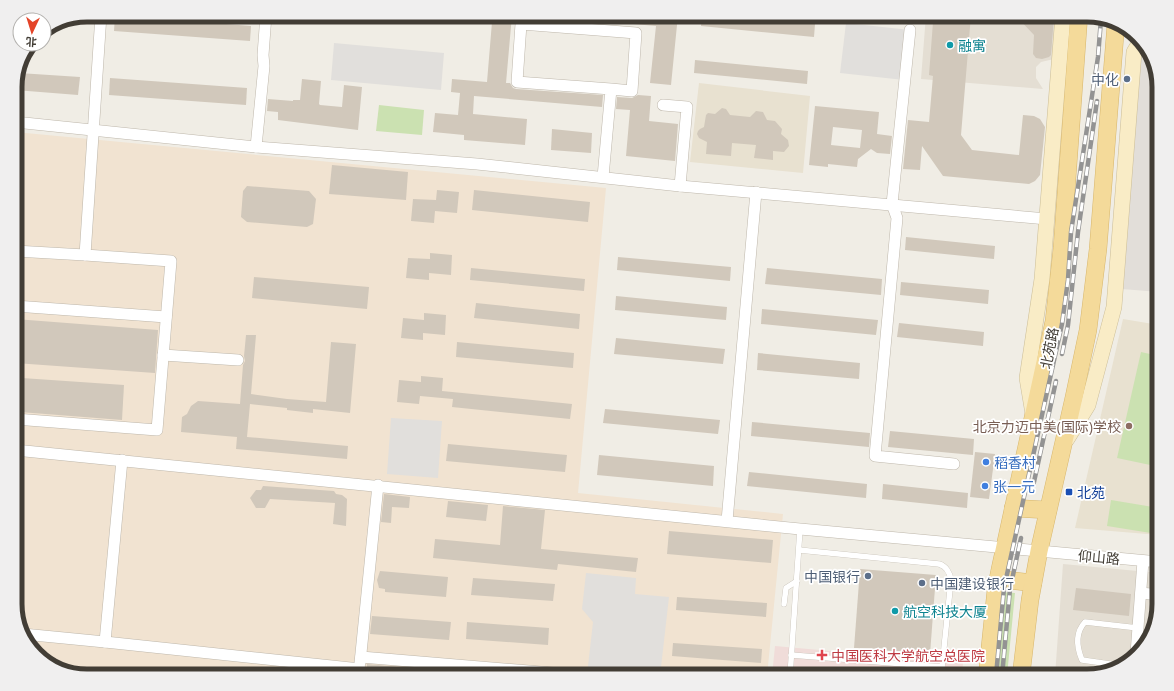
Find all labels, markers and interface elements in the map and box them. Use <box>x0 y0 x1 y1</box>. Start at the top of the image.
north arrow <box>12 12 52 52</box>
text: 北 <box>25 35 37 50</box>
place label: 融寓 <box>958 36 986 55</box>
marker: 融寓 <box>945 40 955 50</box>
place label: 中化 <box>1091 70 1119 89</box>
marker: 中化 <box>1122 74 1132 84</box>
street label: 北苑路 <box>1036 326 1062 370</box>
place label: 北京力迈中美(国际)学校 <box>973 417 1121 436</box>
marker: 北京力迈中美(国际)学校 <box>1124 421 1134 431</box>
place label: 稻香村 <box>994 453 1036 472</box>
marker: 稻香村 <box>981 457 991 467</box>
place label: 张一元 <box>993 477 1035 496</box>
marker: 张一元 <box>980 481 990 491</box>
place label: 北苑 <box>1077 483 1105 502</box>
marker: 北苑 <box>1064 487 1074 497</box>
street label: 仰山路 <box>1077 546 1121 568</box>
place label: 中国银行 <box>804 567 860 586</box>
marker: 中国银行 <box>863 571 873 581</box>
place label: 中国建设银行 <box>930 574 1014 593</box>
marker: 中国建设银行 <box>917 578 927 588</box>
place label: 航空科技大厦 <box>903 602 987 621</box>
marker: 航空科技大厦 <box>890 606 900 616</box>
place label: 中国医科大学航空总医院 <box>831 646 985 665</box>
marker: 中国医科大学航空总医院 <box>816 649 828 661</box>

